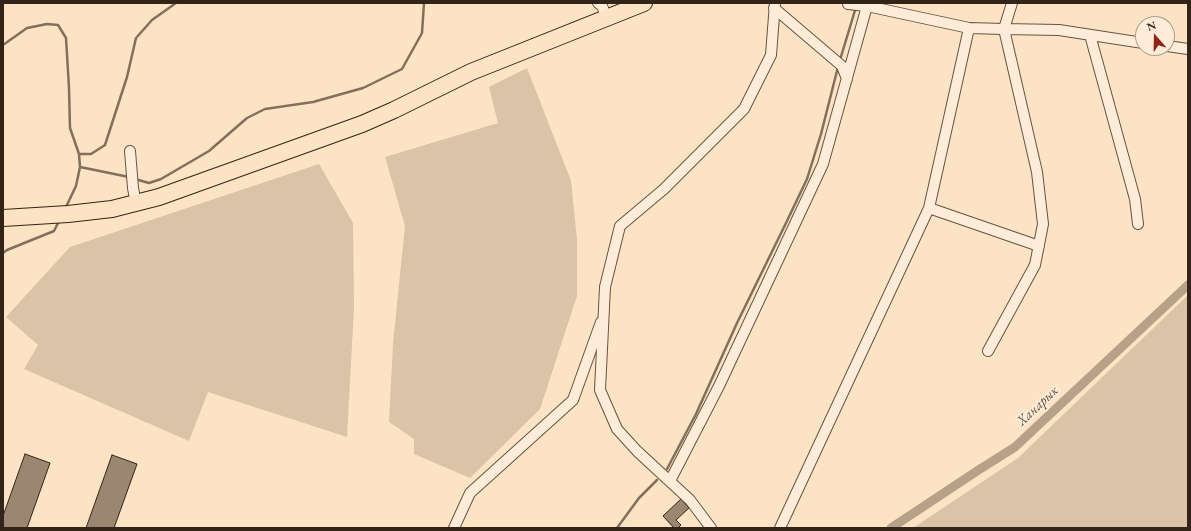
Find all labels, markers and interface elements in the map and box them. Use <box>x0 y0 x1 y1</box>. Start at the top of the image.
north arrow <box>1135 16 1175 56</box>
text: N <box>1145 18 1158 34</box>
water label: Ханарык <box>1014 382 1062 430</box>

